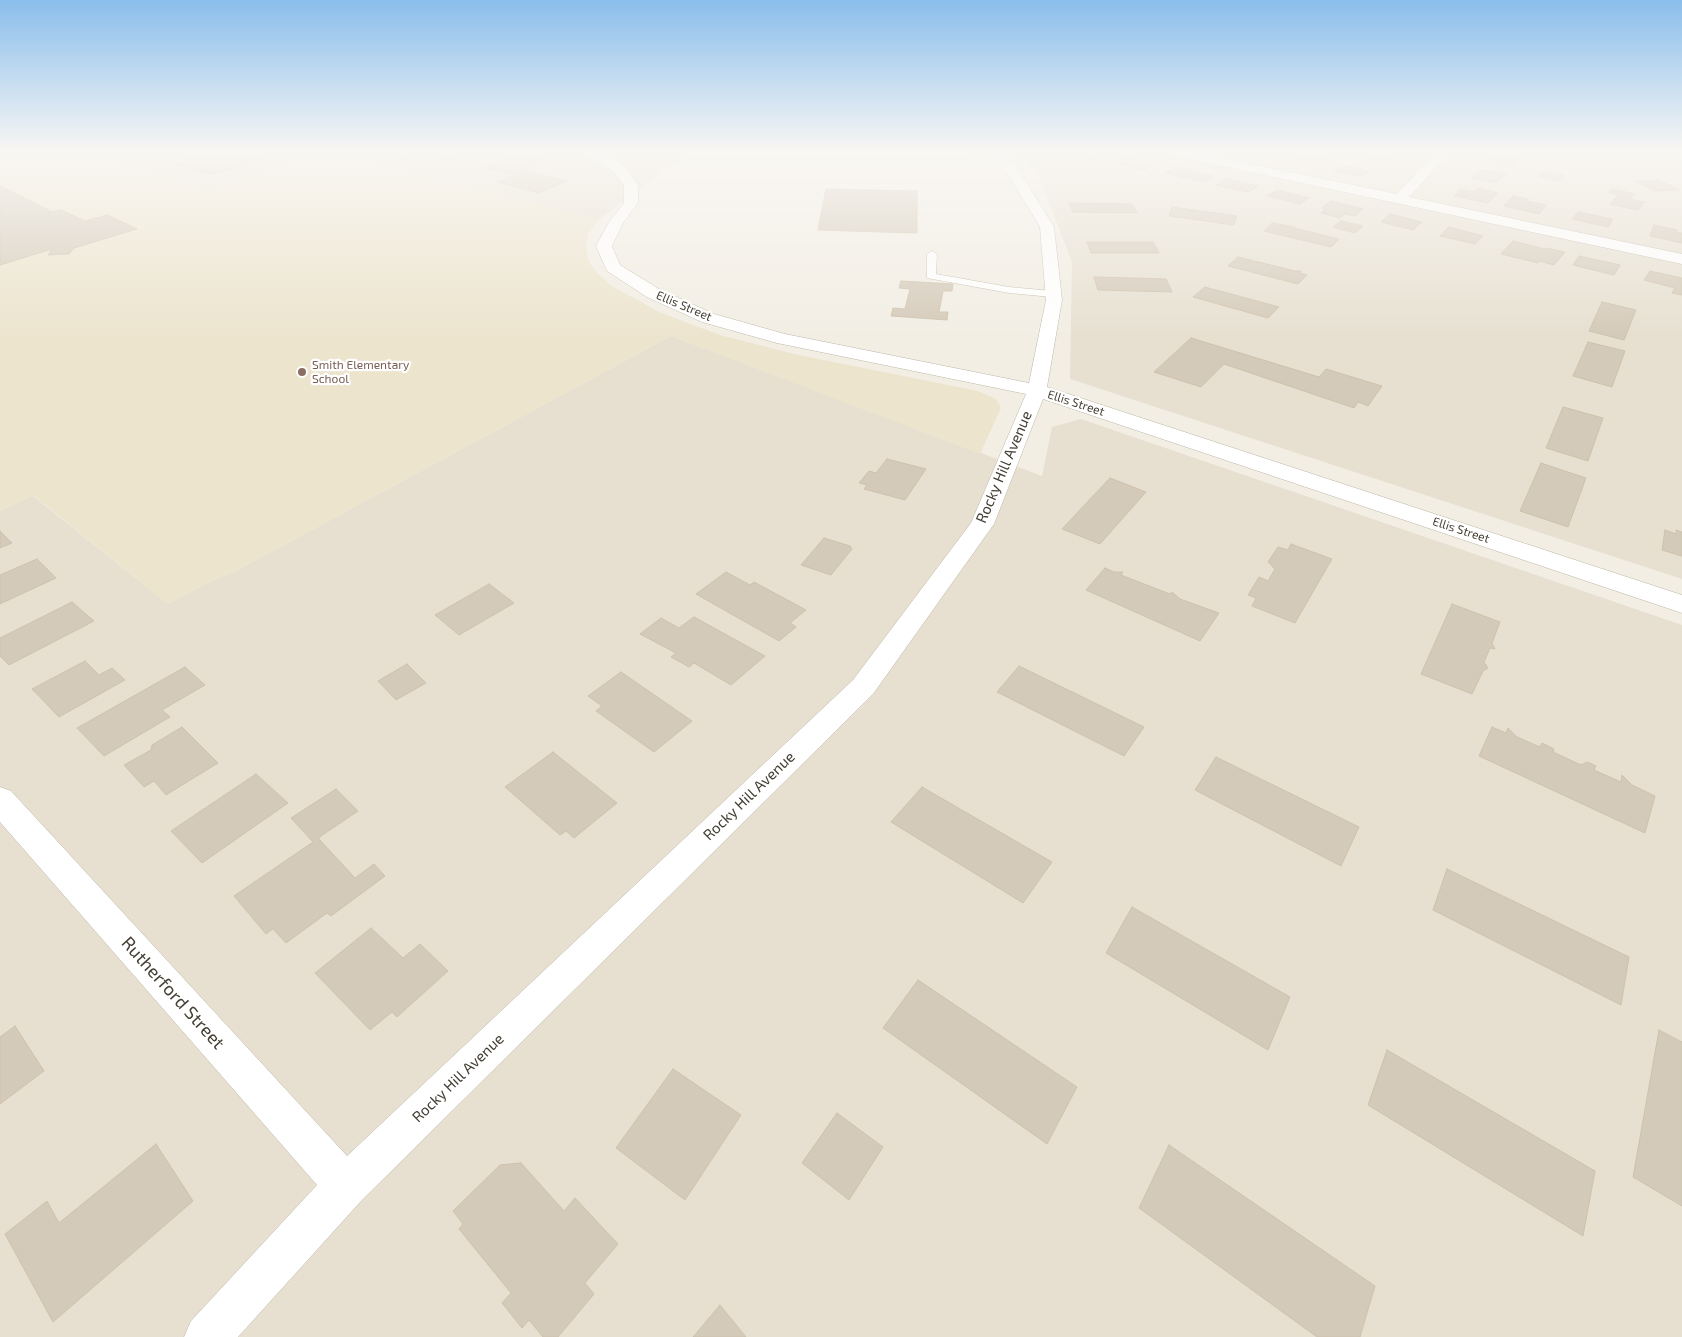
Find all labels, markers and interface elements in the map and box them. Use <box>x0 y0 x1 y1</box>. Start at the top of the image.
street label: Ellis Street <box>654 288 714 324</box>
place label: Smith Elementary School <box>312 358 409 386</box>
marker: Smith Elementary School <box>296 366 308 378</box>
street label: Ellis Street <box>1046 387 1106 419</box>
street label: Rocky Hill Avenue <box>972 408 1036 526</box>
street label: Ellis Street <box>1431 514 1491 546</box>
street label: Rocky Hill Avenue <box>700 748 798 844</box>
street label: Rutherford Street <box>117 932 229 1054</box>
street label: Rocky Hill Avenue <box>409 1030 507 1126</box>

